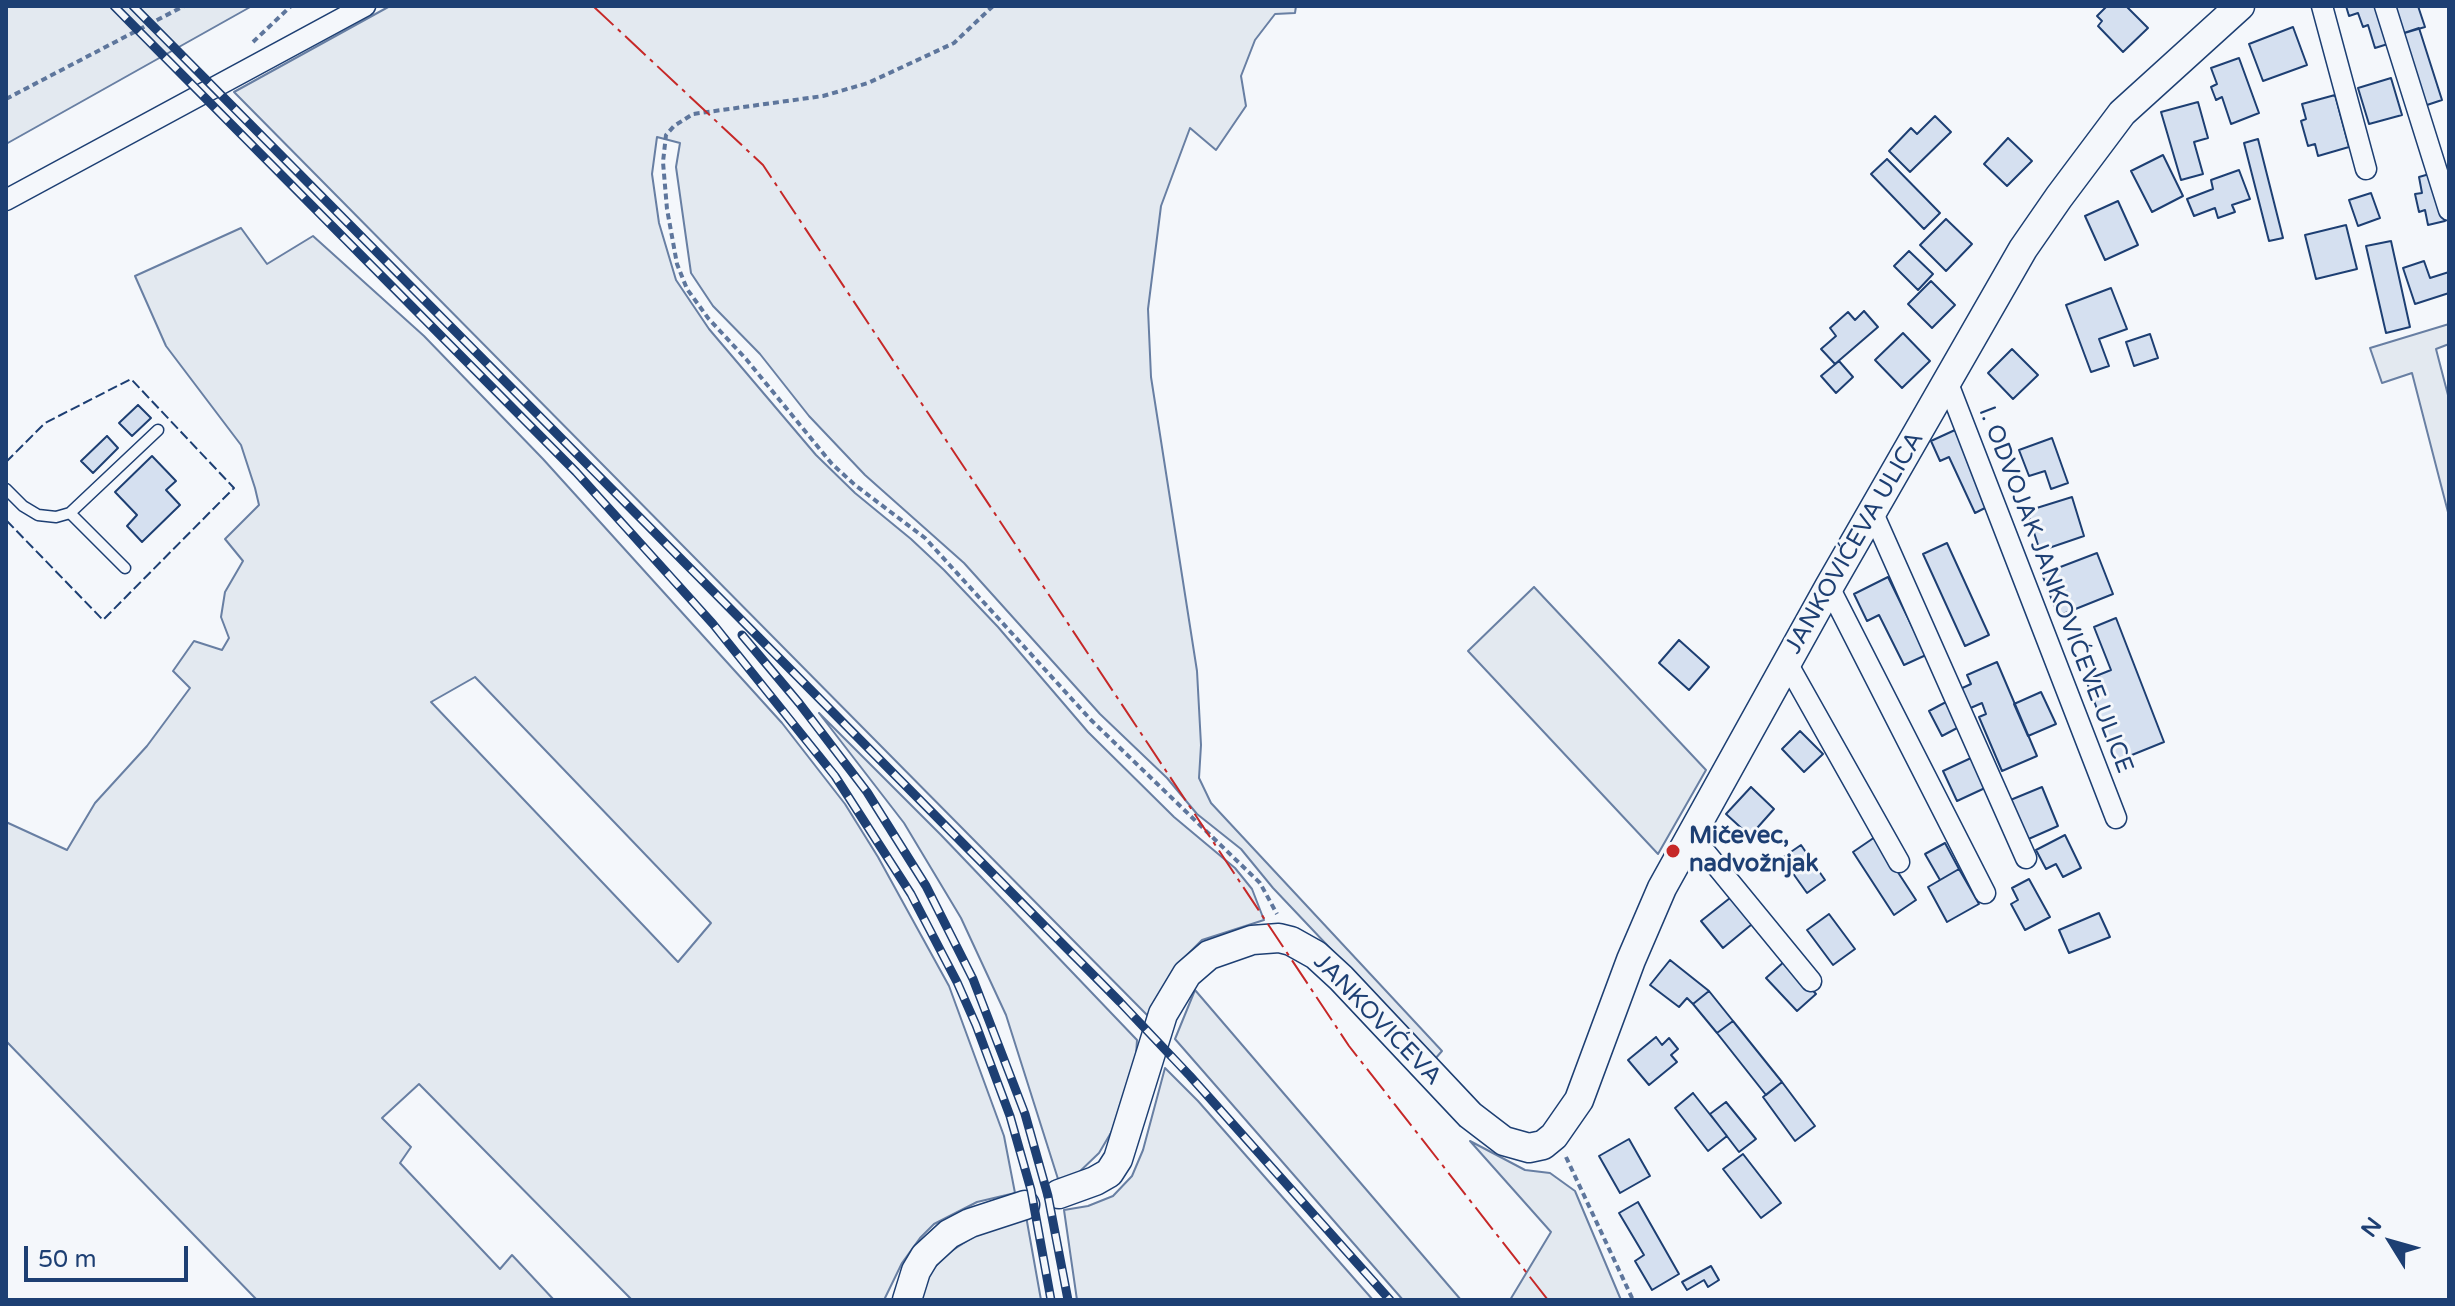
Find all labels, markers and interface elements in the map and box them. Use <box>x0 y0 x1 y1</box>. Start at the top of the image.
street label: I. ODVOJAK JANKOVIĆEVE ULICE <box>1972 402 2138 778</box>
street label: JANKOVIĆEVA ULICA <box>1780 427 1930 659</box>
place label: Mičevec, nadvožnjak <box>1689 823 1819 879</box>
marker: Mičevec, nadvožnjak <box>1664 842 1682 860</box>
street label: JANKOVIĆEVA <box>1307 948 1447 1092</box>
north arrow <box>2351 1202 2431 1282</box>
text: N <box>2356 1213 2388 1242</box>
scale bar <box>28 1230 192 1280</box>
text: 50 m <box>38 1245 96 1274</box>

